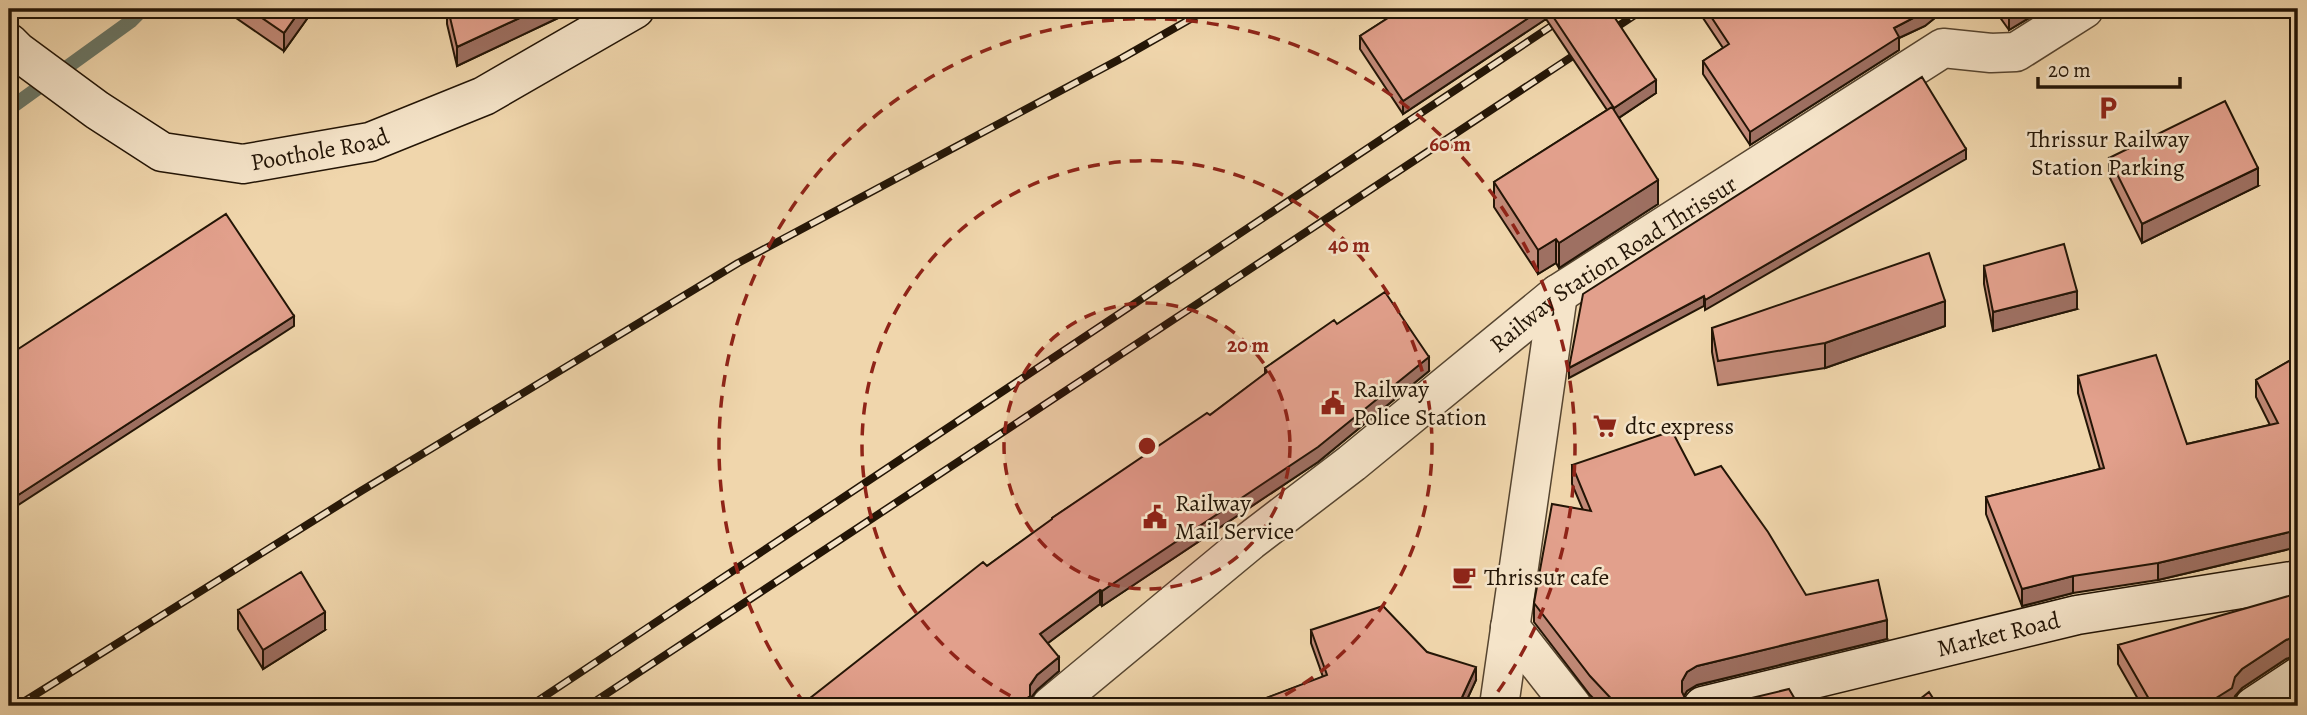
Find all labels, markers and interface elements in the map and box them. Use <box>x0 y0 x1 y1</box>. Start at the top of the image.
scale bar <box>2038 46 2179 90</box>
text: 20 m <box>2048 56 2091 84</box>
parking icon: Thrissur Railway Station Parking <box>2094 94 2122 122</box>
street label: Poothole Road <box>248 120 394 178</box>
place label: Thrissur Railway Station Parking <box>2027 123 2189 183</box>
text: 60 m <box>1429 130 1471 158</box>
street label: Railway Station Road Thrissur <box>1483 168 1743 360</box>
text: 40 m <box>1328 231 1370 259</box>
text: 20 m <box>1227 331 1269 359</box>
place label: Railway Police Station <box>1353 373 1487 433</box>
public building icon: Railway Police Station <box>1319 389 1347 417</box>
place label: dtc express <box>1625 410 1734 442</box>
supermarket icon: dtc express <box>1591 412 1619 440</box>
centre of rings <box>1135 434 1159 458</box>
place label: Railway Mail Service <box>1175 487 1294 547</box>
public building icon: Railway Mail Service <box>1141 503 1169 531</box>
place label: Thrissur cafe <box>1484 561 1609 593</box>
cafe icon: Thrissur cafe <box>1450 563 1478 591</box>
street label: Market Road <box>1934 604 2063 664</box>

